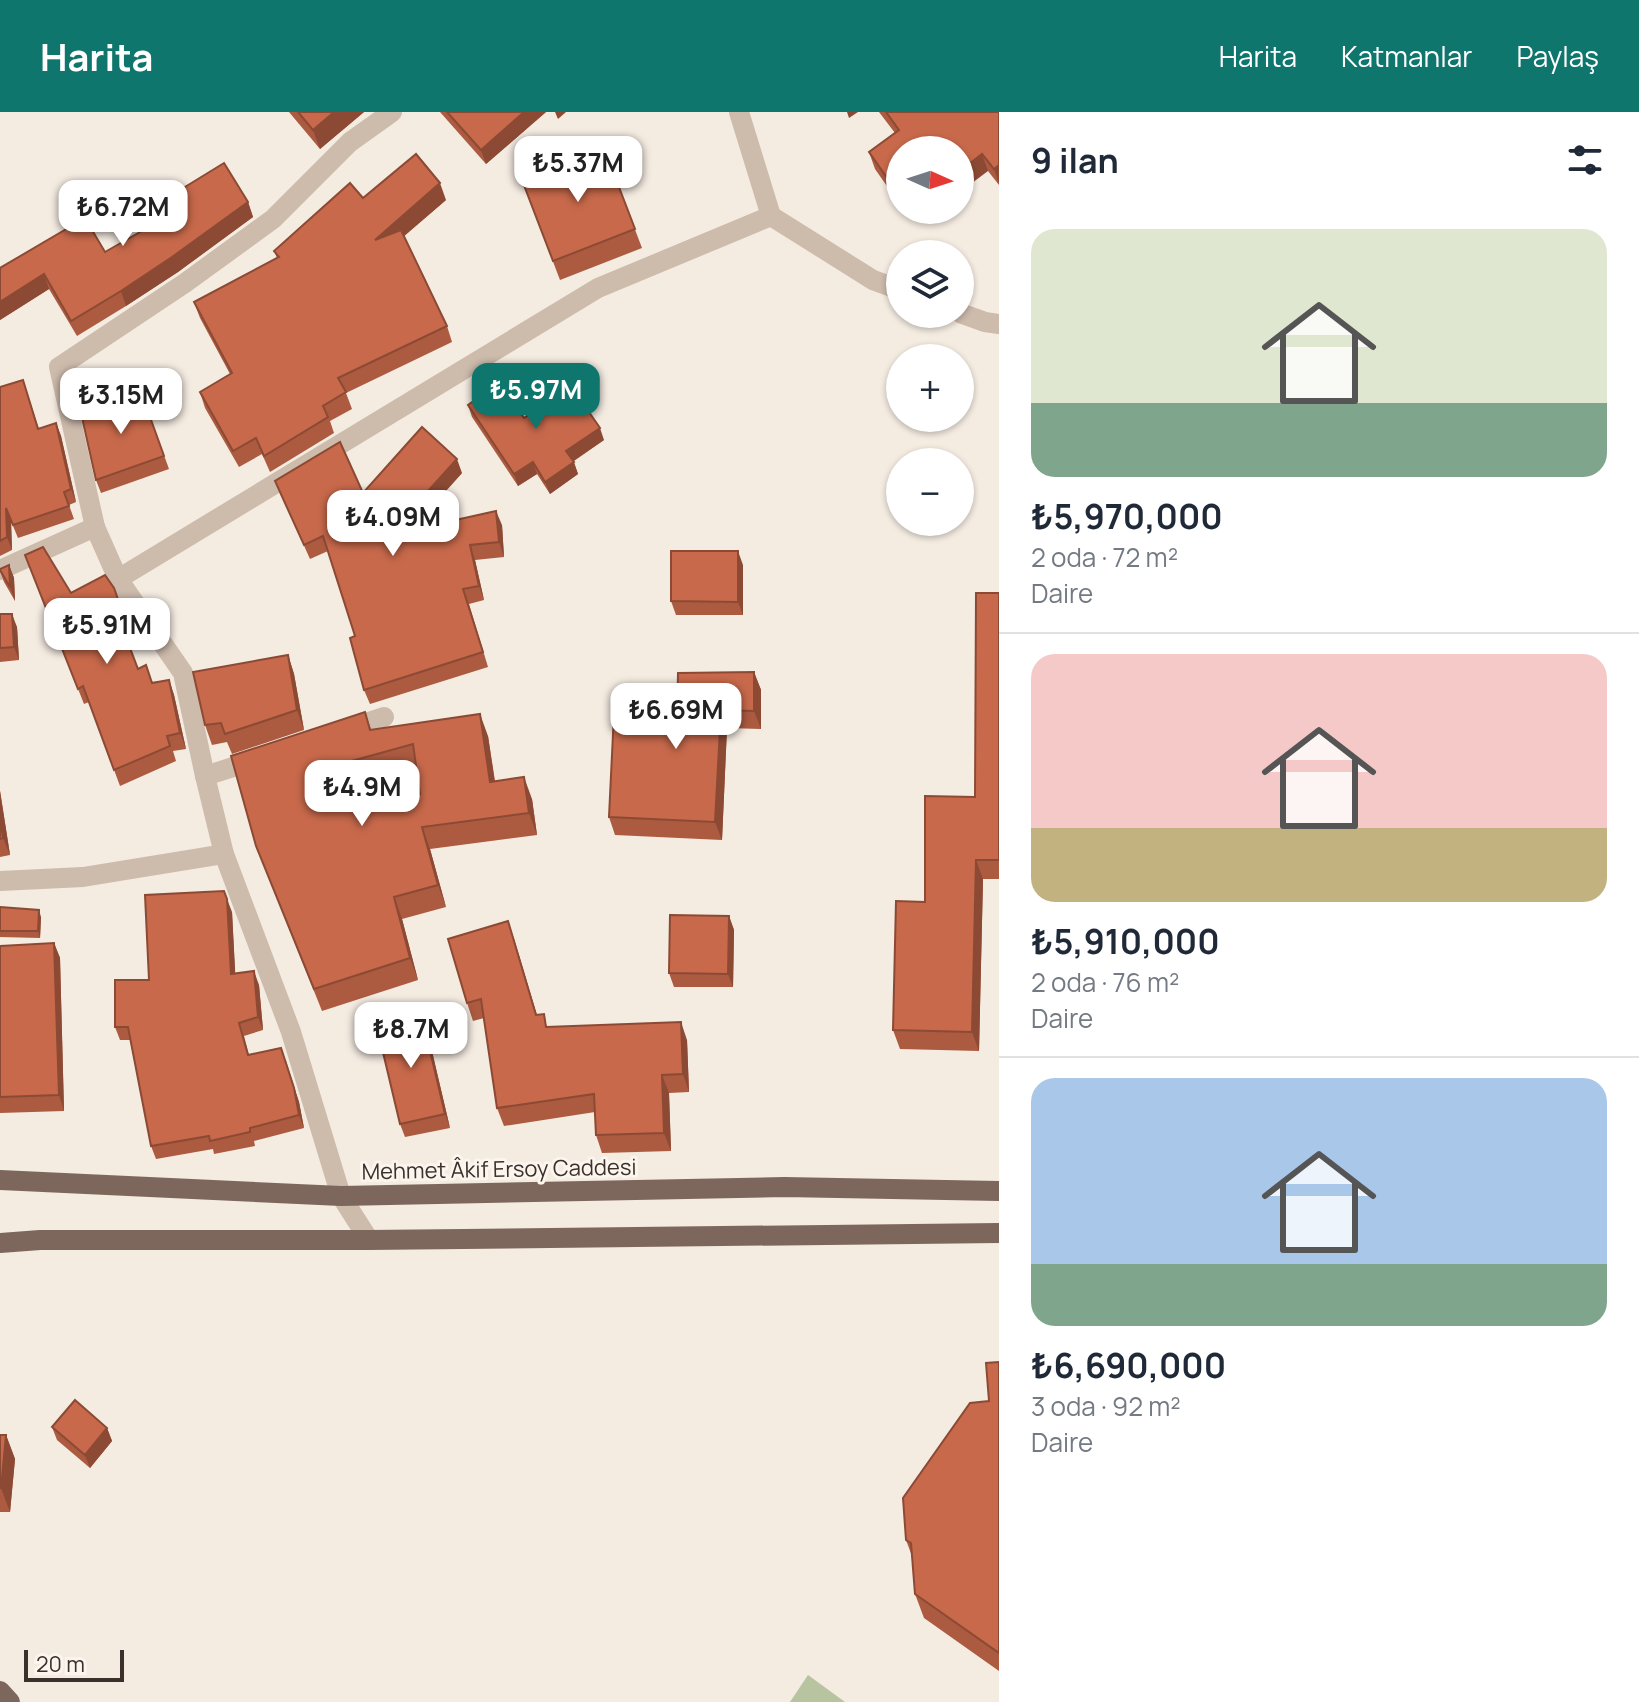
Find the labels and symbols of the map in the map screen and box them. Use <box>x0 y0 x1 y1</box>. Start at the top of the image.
pin: ₺5.37M <box>513 136 643 204</box>
north arrow <box>886 136 974 224</box>
pin: ₺6.72M <box>58 180 188 248</box>
pin: ₺5.97M <box>471 363 601 431</box>
pin: ₺3.15M <box>56 368 186 436</box>
pin: ₺4.09M <box>328 490 458 558</box>
pin: ₺5.91M <box>42 598 172 666</box>
pin: ₺6.69M <box>611 683 741 751</box>
pin: ₺4.9M <box>306 760 418 828</box>
pin: ₺8.7M <box>355 1002 467 1070</box>
street label: Mehmet Âkif Ersoy Caddesi <box>361 1152 637 1186</box>
scale bar <box>24 1646 124 1682</box>

